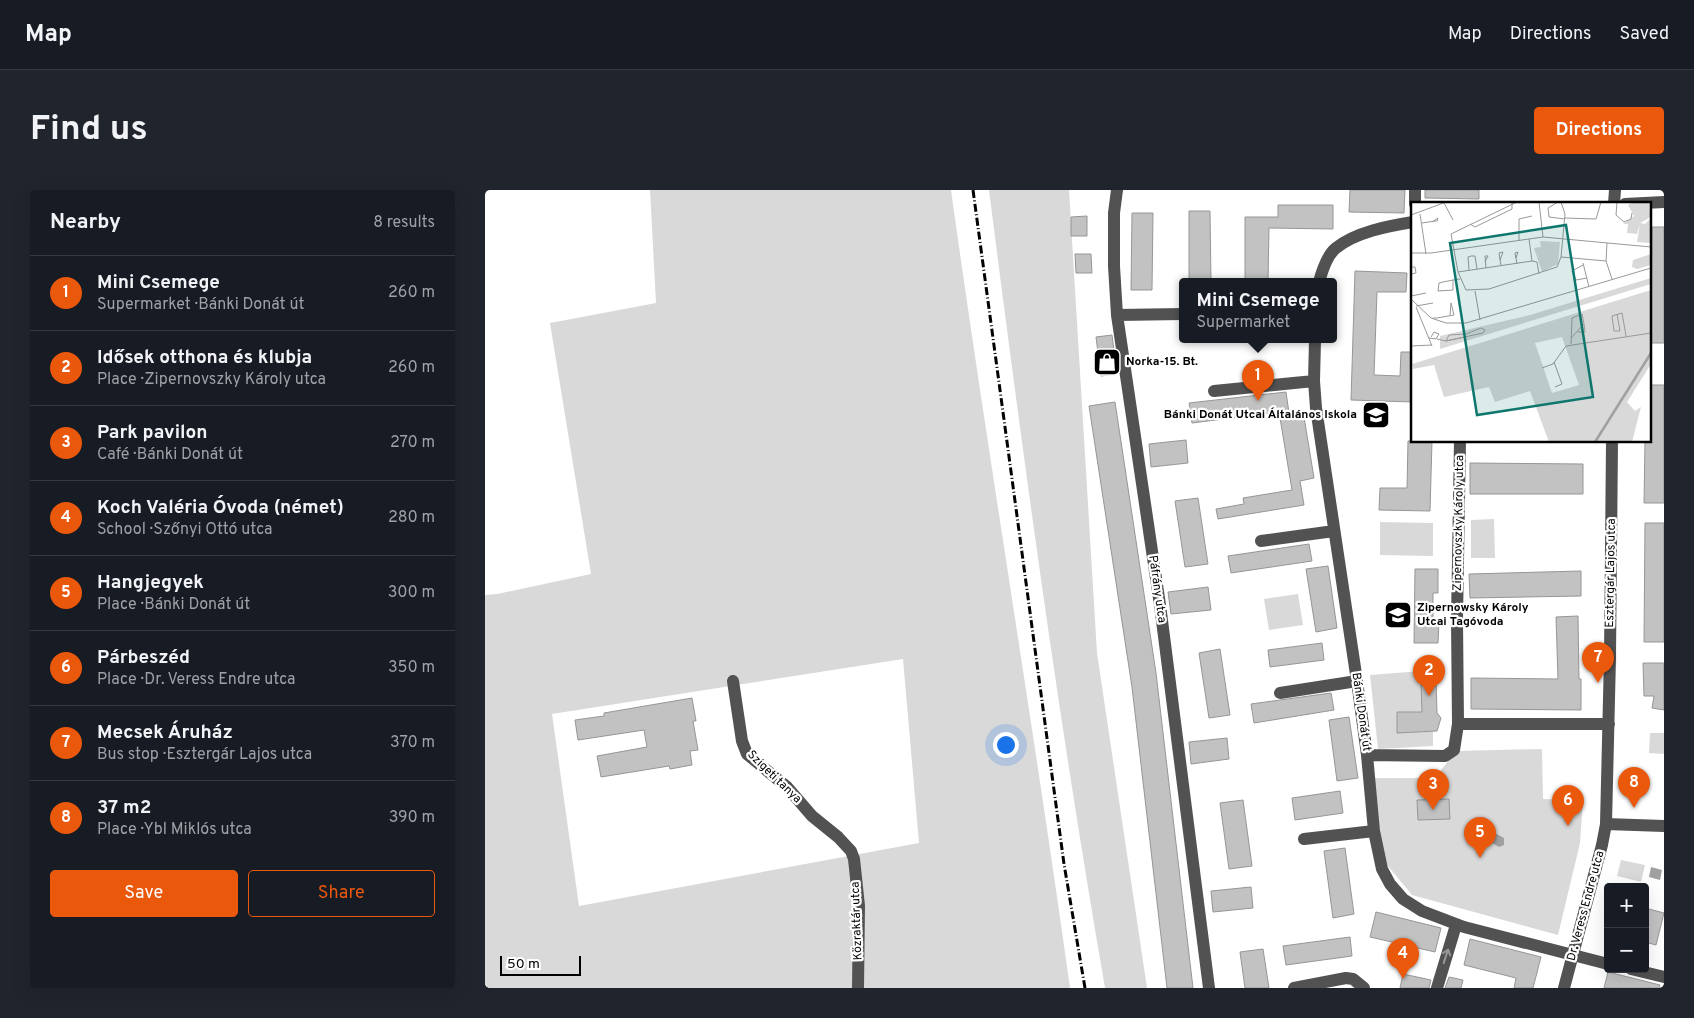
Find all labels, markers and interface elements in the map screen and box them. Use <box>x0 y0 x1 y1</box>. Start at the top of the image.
text: Map <box>25 20 72 50</box>
text: Map <box>1448 23 1482 46</box>
text: Directions <box>1510 23 1592 46</box>
text: Saved <box>1620 23 1669 46</box>
button: Directions <box>1534 107 1664 154</box>
text: Find us <box>30 108 148 152</box>
inset map <box>1411 202 1651 442</box>
text: Nearby <box>50 209 121 236</box>
text: 8 results <box>373 213 435 233</box>
text: Mini Csemege <box>97 271 220 295</box>
popup <box>1179 278 1337 343</box>
text: 1 <box>63 283 69 303</box>
text: 260 m <box>388 283 435 303</box>
text: Mini Csemege <box>1197 289 1319 313</box>
text: Supermarket · Bánki Donát út <box>97 295 304 315</box>
text: Supermarket <box>1197 313 1290 333</box>
text: Idősek otthona és klubja <box>97 346 312 370</box>
shop icon: Norka-15. Bt. <box>1092 347 1122 377</box>
place label: Norka-15. Bt. <box>1126 354 1198 370</box>
text: 2 <box>61 358 71 378</box>
text: 260 m <box>388 358 435 378</box>
pin: 1 <box>1242 360 1274 401</box>
text: Place · Zipernovszky Károly utca <box>97 370 326 390</box>
school or university icon: Bánki Donát Utcai Általános Iskola <box>1361 400 1391 430</box>
place label: Bánki Donát Utcai Általános Iskola <box>1164 407 1357 423</box>
text: Park pavilon <box>97 421 207 445</box>
text: 3 <box>61 433 71 453</box>
text: 270 m <box>390 433 435 453</box>
text: Café · Bánki Donát út <box>97 445 243 465</box>
street label: Zipernovszky Károly utca <box>1450 455 1468 591</box>
text: Koch Valéria Óvoda (német) <box>97 496 344 520</box>
text: 4 <box>61 508 71 528</box>
text: 280 m <box>388 508 435 528</box>
street label: Esztergár Lajos utca <box>1602 518 1620 628</box>
text: School · Szőnyi Ottó utca <box>97 520 272 540</box>
street label: Páfrány utca <box>1144 554 1170 624</box>
text: Hangjegyek <box>97 571 204 595</box>
text: 5 <box>61 583 71 603</box>
text: 300 m <box>388 583 435 603</box>
text: Place · Bánki Donát út <box>97 595 250 615</box>
school or university icon: Zipernowsky Károly Utcai Tagóvoda <box>1383 600 1413 630</box>
place label: Zipernowsky Károly Utcai Tagóvoda <box>1417 600 1529 630</box>
pin: 7 <box>1582 642 1614 683</box>
text: Párbeszéd <box>97 646 190 670</box>
pin: 2 <box>1413 655 1445 696</box>
text: 6 <box>61 658 71 678</box>
text: 350 m <box>388 658 435 678</box>
text: Place · Dr. Veress Endre utca <box>97 670 295 690</box>
street label: Bánki Donát út <box>1348 671 1374 753</box>
text: Mecsek Áruház <box>97 721 233 745</box>
your location <box>993 732 1019 758</box>
text: 7 <box>62 733 70 753</box>
text: 370 m <box>390 733 435 753</box>
text: Bus stop · Esztergár Lajos utca <box>97 745 312 765</box>
street label: Szigeti tanya <box>743 747 805 807</box>
pin: 8 <box>1618 767 1650 808</box>
pin: 3 <box>1417 769 1449 810</box>
pin: 6 <box>1552 785 1584 826</box>
text: 37 m2 <box>97 796 151 820</box>
text: 8 <box>61 808 71 828</box>
text: 390 m <box>389 808 435 828</box>
pin: 5 <box>1464 817 1496 858</box>
text: Place · Ybl Miklós utca <box>97 820 252 840</box>
street label: Dr. Veress Endre utca <box>1564 849 1608 963</box>
button: Save <box>50 870 238 917</box>
button: Share <box>248 870 435 917</box>
street label: Közraktár utca <box>848 881 866 961</box>
map controls <box>1604 883 1649 973</box>
button: + <box>1604 883 1649 928</box>
button: − <box>1604 928 1649 973</box>
pin: 4 <box>1387 938 1419 979</box>
one-way arrow <box>1442 949 1451 964</box>
scale bar <box>500 953 581 976</box>
text: 50 m <box>507 956 540 973</box>

